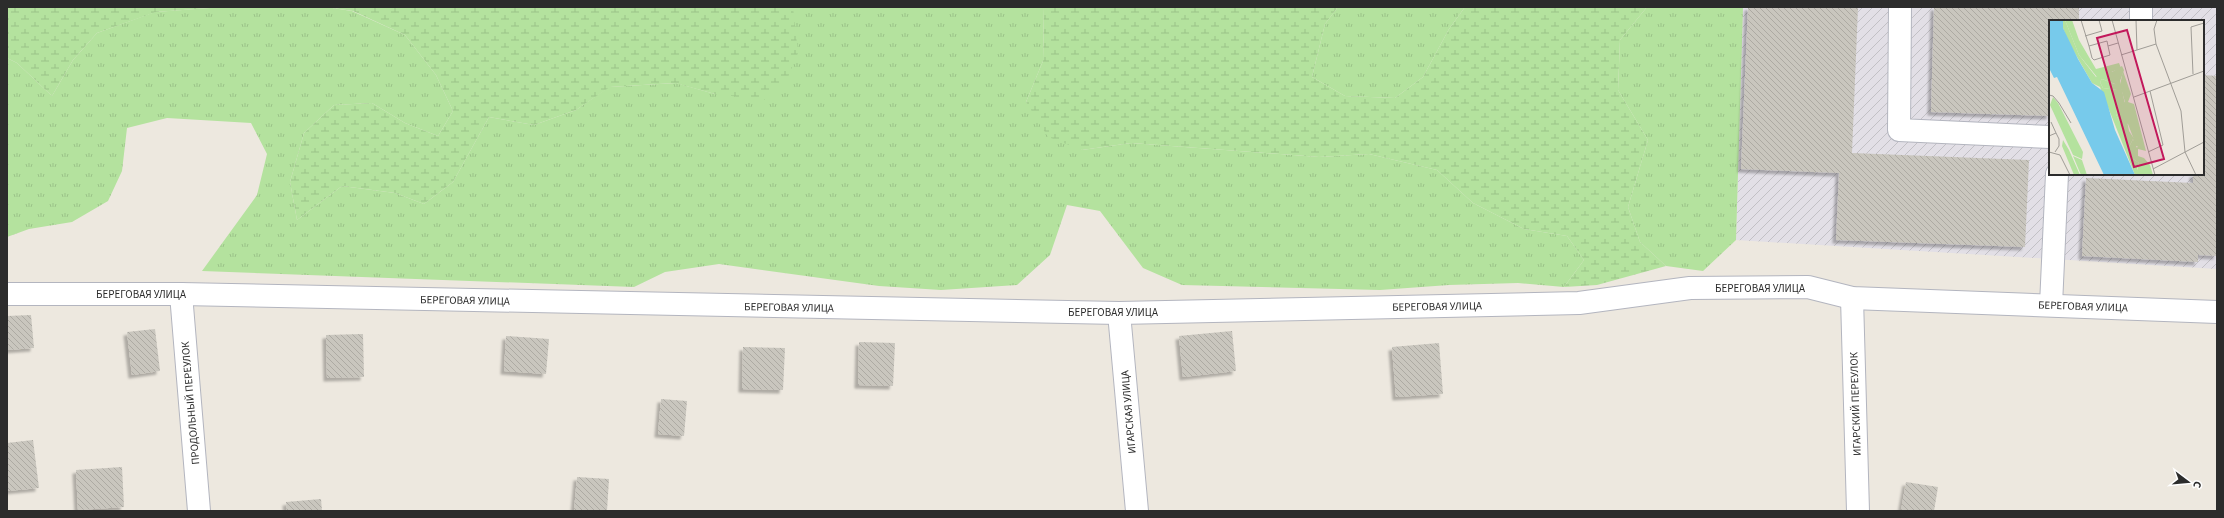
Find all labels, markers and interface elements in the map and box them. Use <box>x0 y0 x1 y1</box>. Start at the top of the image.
inset map <box>2049 20 2204 175</box>
street label: БЕРЕГОВАЯ УЛИЦА <box>1715 281 1805 296</box>
street label: БЕРЕГОВАЯ УЛИЦА <box>96 287 186 302</box>
street label: БЕРЕГОВАЯ УЛИЦА <box>420 292 510 309</box>
street label: БЕРЕГОВАЯ УЛИЦА <box>2038 297 2128 316</box>
street label: БЕРЕГОВАЯ УЛИЦА <box>1392 298 1482 315</box>
street label: БЕРЕГОВАЯ УЛИЦА <box>744 299 834 316</box>
street label: БЕРЕГОВАЯ УЛИЦА <box>1068 305 1158 320</box>
street label: ПРОДОЛЬНЫЙ ПЕРЕУЛОК <box>178 340 203 465</box>
street label: ИГАРСКИЙ ПЕРЕУЛОК <box>1846 351 1865 456</box>
street label: ИГАРСКАЯ УЛИЦА <box>1117 370 1140 454</box>
north arrow <box>2168 462 2208 502</box>
text: С <box>2189 479 2205 490</box>

